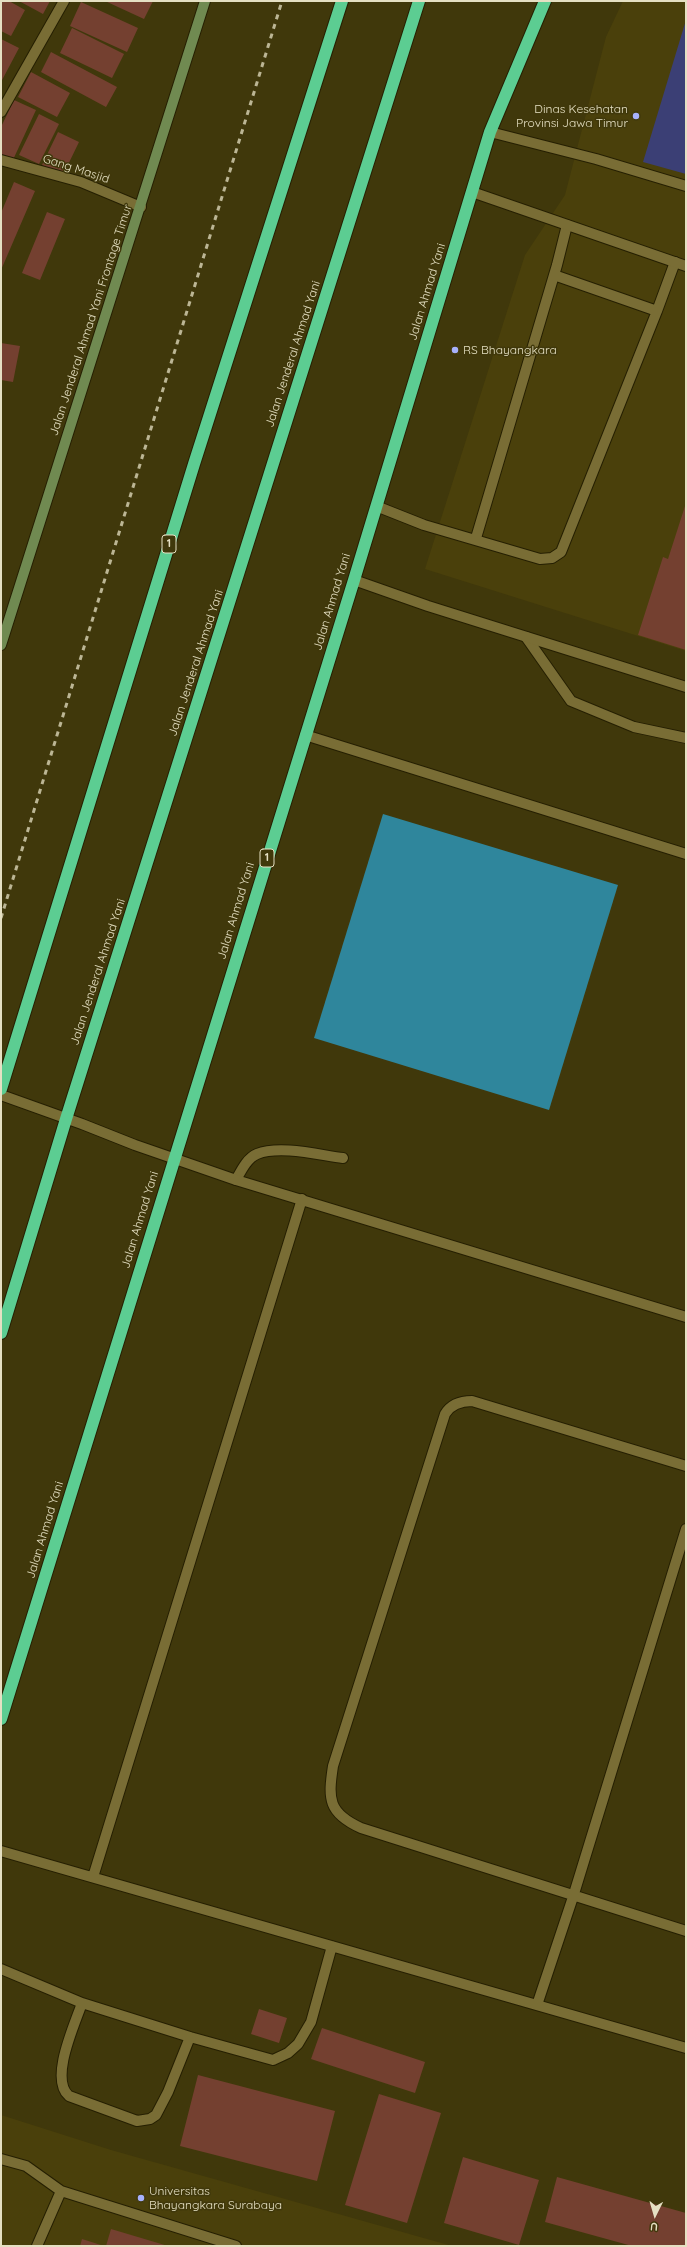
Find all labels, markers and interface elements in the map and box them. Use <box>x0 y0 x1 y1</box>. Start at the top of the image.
place label: Dinas Kesehatan Provinsi Jawa Timur <box>516 102 628 130</box>
marker: Dinas Kesehatan Provinsi Jawa Timur <box>631 111 641 121</box>
street label: Gang Masjid <box>41 151 111 187</box>
street label: Jalan Jenderal Ahmad Yani Frontage Timur <box>47 202 135 438</box>
street label: Jalan Ahmad Yani <box>405 242 449 342</box>
street label: Jalan Jenderal Ahmad Yani <box>262 279 324 429</box>
place label: RS Bhayangkara <box>463 343 557 357</box>
marker: RS Bhayangkara <box>450 345 460 355</box>
road number: 1 <box>162 535 176 553</box>
street label: Jalan Ahmad Yani <box>310 552 354 652</box>
street label: Jalan Jenderal Ahmad Yani <box>165 588 227 738</box>
road number: 1 <box>260 849 274 867</box>
street label: Jalan Ahmad Yani <box>214 861 258 961</box>
street label: Jalan Jenderal Ahmad Yani <box>67 897 129 1047</box>
street label: Jalan Ahmad Yani <box>118 1170 162 1270</box>
street label: Jalan Ahmad Yani <box>23 1480 67 1580</box>
place label: Universitas Bhayangkara Surabaya <box>149 2184 282 2212</box>
marker: Universitas Bhayangkara Surabaya <box>136 2193 146 2203</box>
north arrow <box>635 2195 675 2235</box>
text: U <box>649 2220 658 2234</box>

